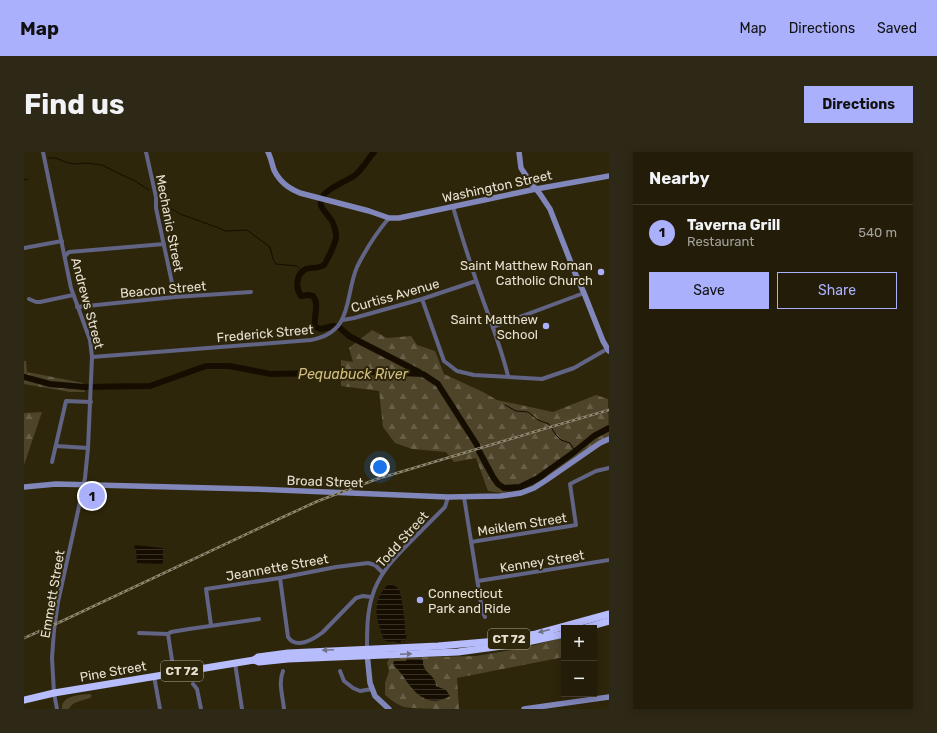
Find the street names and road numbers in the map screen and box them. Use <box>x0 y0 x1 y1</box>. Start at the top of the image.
street label: Washington Street <box>441 168 554 206</box>
street label: Mechanic Street <box>153 173 186 273</box>
street label: Andrews Street <box>68 256 107 350</box>
street label: Curtiss Avenue <box>349 276 441 315</box>
street label: Beacon Street <box>119 278 207 301</box>
street label: Frederick Street <box>216 322 314 345</box>
street label: Broad Street <box>286 473 364 490</box>
street label: Todd Street <box>373 508 431 570</box>
street label: Meiklem Street <box>476 510 568 539</box>
street label: Kenney Street <box>499 547 585 576</box>
street label: Emmett Street <box>37 549 68 639</box>
street label: Jeannette Street <box>225 551 330 584</box>
road number: CT 72 <box>488 629 530 649</box>
street label: Pine Street <box>79 658 148 685</box>
road number: CT 72 <box>161 661 203 681</box>

